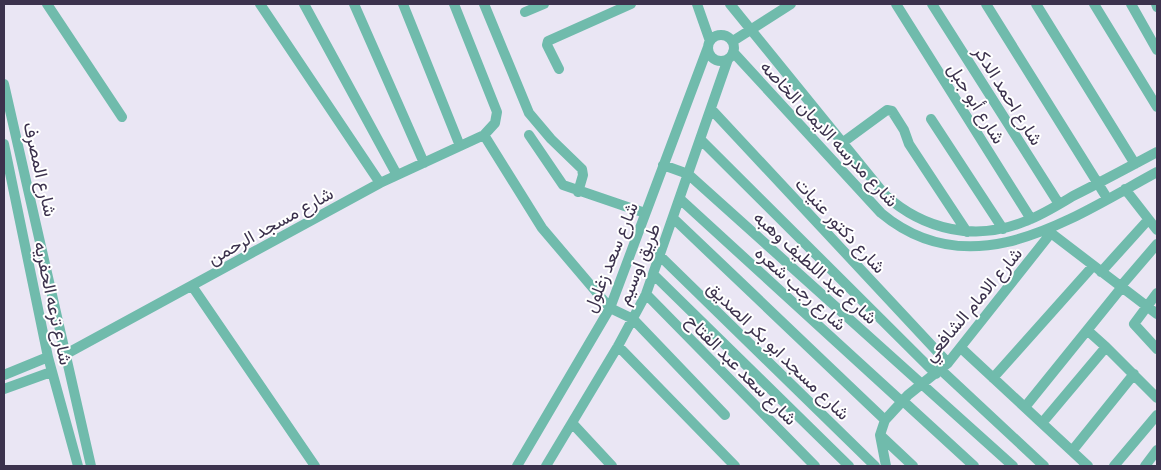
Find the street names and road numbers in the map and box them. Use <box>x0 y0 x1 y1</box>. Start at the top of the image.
street label: شارع احمد الدكر <box>967 40 1049 150</box>
street label: شارع مدرسه الايمان الخاصه <box>755 54 904 212</box>
street label: شارع أبو جبل <box>942 58 1011 149</box>
street label: شارع المصرف <box>18 119 64 219</box>
street label: شارع دكتور عنيات <box>790 172 892 279</box>
street label: شارع مسجد الرحمن <box>203 180 338 270</box>
street label: شارع سعد زغلول <box>577 198 644 316</box>
street label: شارع عبد اللطيف وهبه <box>748 205 883 330</box>
street label: طريق اوسيم <box>611 220 666 309</box>
street label: شارع ترعه الحفريه <box>28 239 79 367</box>
street label: شارع رجب شعره <box>749 240 852 336</box>
street label: شارع الامام الشافعي <box>917 242 1030 369</box>
street label: شارع مسجد ابو بكر الصديق <box>702 275 856 425</box>
street label: شارع سعد عبد الفتاح <box>680 308 803 431</box>

